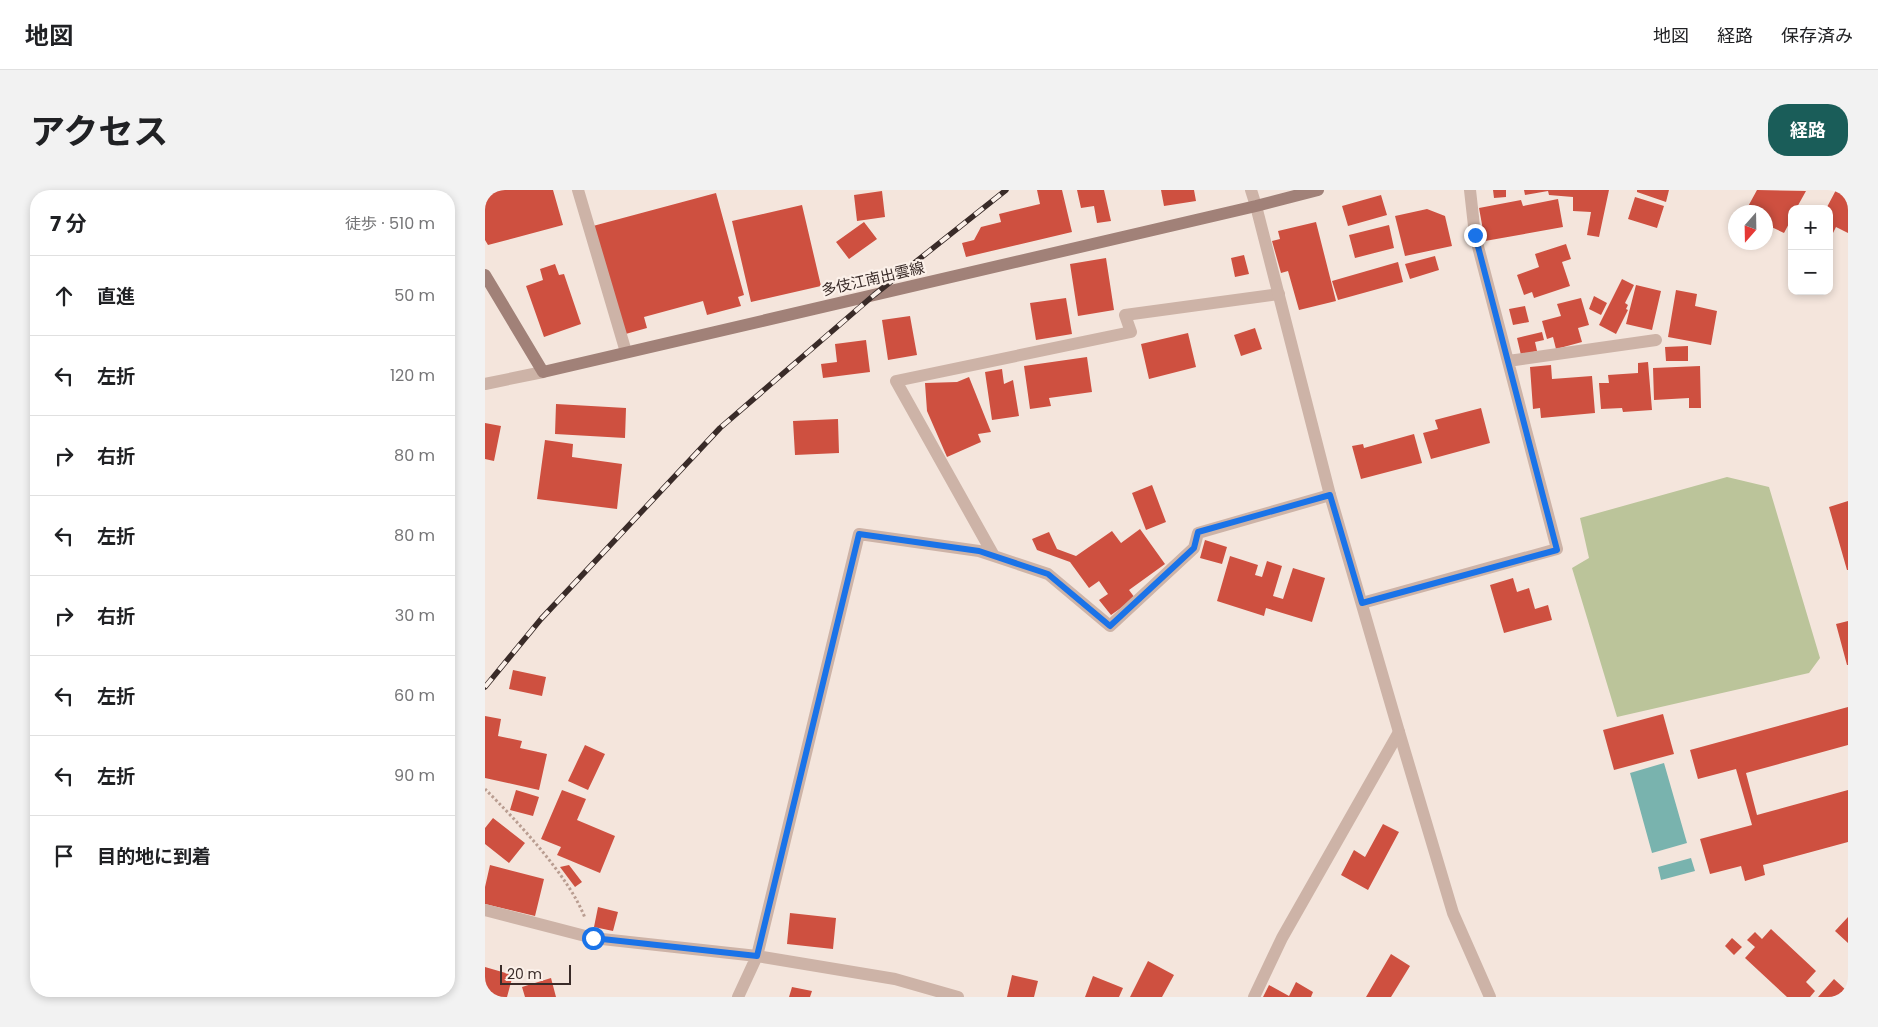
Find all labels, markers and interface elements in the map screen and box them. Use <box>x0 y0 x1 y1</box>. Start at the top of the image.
text: 地図 <box>25 19 73 52</box>
text: 地図 <box>1653 23 1689 48</box>
text: 経路 <box>1717 23 1753 48</box>
text: 保存済み <box>1781 23 1853 48</box>
button: 経路 <box>1768 104 1848 156</box>
text: アクセス <box>30 107 168 156</box>
north arrow <box>1728 205 1773 250</box>
map controls <box>1788 205 1833 295</box>
button: + <box>1788 205 1833 250</box>
text: 7 分 <box>50 209 87 238</box>
text: 徒歩 · 510 m <box>345 212 435 235</box>
route end <box>1464 224 1487 247</box>
button: − <box>1788 250 1833 295</box>
street label: 多伎江南出雲線 <box>819 256 926 301</box>
icon: ahead <box>50 282 78 310</box>
text: 直進 <box>97 283 135 310</box>
text: 50 m <box>394 284 435 307</box>
icon: left <box>50 362 78 390</box>
text: 左折 <box>97 363 135 390</box>
text: 120 m <box>390 364 435 387</box>
icon: right <box>50 442 78 470</box>
text: 右折 <box>97 443 135 470</box>
text: 80 m <box>394 444 435 467</box>
icon: left <box>50 522 78 550</box>
text: 左折 <box>97 523 135 550</box>
text: 80 m <box>394 524 435 547</box>
icon: right <box>50 602 78 630</box>
text: 右折 <box>97 603 135 630</box>
text: 30 m <box>395 604 435 627</box>
icon: left <box>50 682 78 710</box>
text: 左折 <box>97 683 135 710</box>
text: 60 m <box>394 684 435 707</box>
icon: left <box>50 762 78 790</box>
text: 左折 <box>97 763 135 790</box>
text: 90 m <box>394 764 435 787</box>
icon: arrive <box>50 842 78 870</box>
text: 目的地に到着 <box>97 843 211 870</box>
route start <box>582 927 605 950</box>
scale bar <box>500 962 571 985</box>
text: 20 m <box>507 964 542 984</box>

